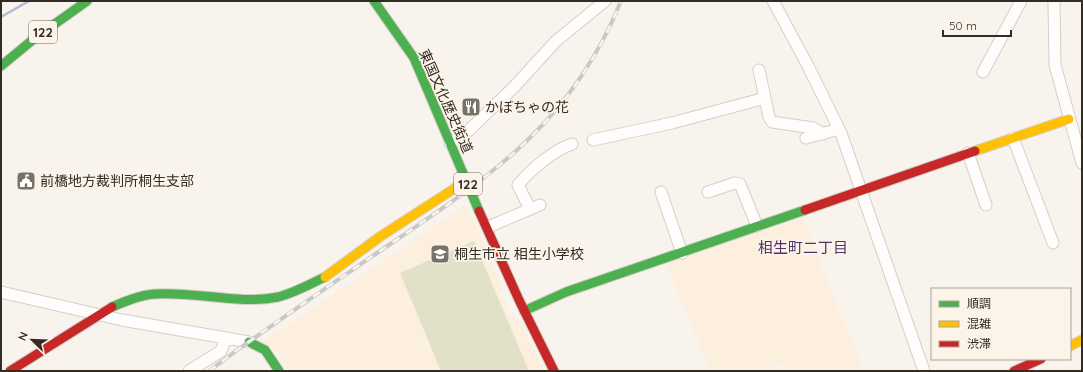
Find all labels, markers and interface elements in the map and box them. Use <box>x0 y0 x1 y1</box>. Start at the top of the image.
scale bar <box>943 12 1011 38</box>
text: 50 m <box>949 18 977 33</box>
road number: 122 <box>29 21 57 43</box>
street label: 東国文化歴史街道 <box>415 46 477 156</box>
restaurant icon: かぼちゃの花 <box>460 96 482 118</box>
place label: かぼちゃの花 <box>485 98 569 116</box>
public building icon: 前橋地方裁判所桐生支部 <box>15 170 37 192</box>
place label: 前橋地方裁判所桐生支部 <box>40 172 194 190</box>
road number: 122 <box>454 173 482 195</box>
district label: 相生町二丁目 <box>758 238 848 257</box>
school or university icon: 桐生市立 相生小学校 <box>429 243 451 265</box>
place label: 桐生市立 相生小学校 <box>454 245 584 263</box>
legend <box>931 288 1071 360</box>
text: 順調 <box>967 296 991 311</box>
text: 混雑 <box>967 316 991 331</box>
north arrow <box>12 320 52 360</box>
text: N <box>15 330 31 343</box>
text: 渋滞 <box>967 336 991 351</box>

